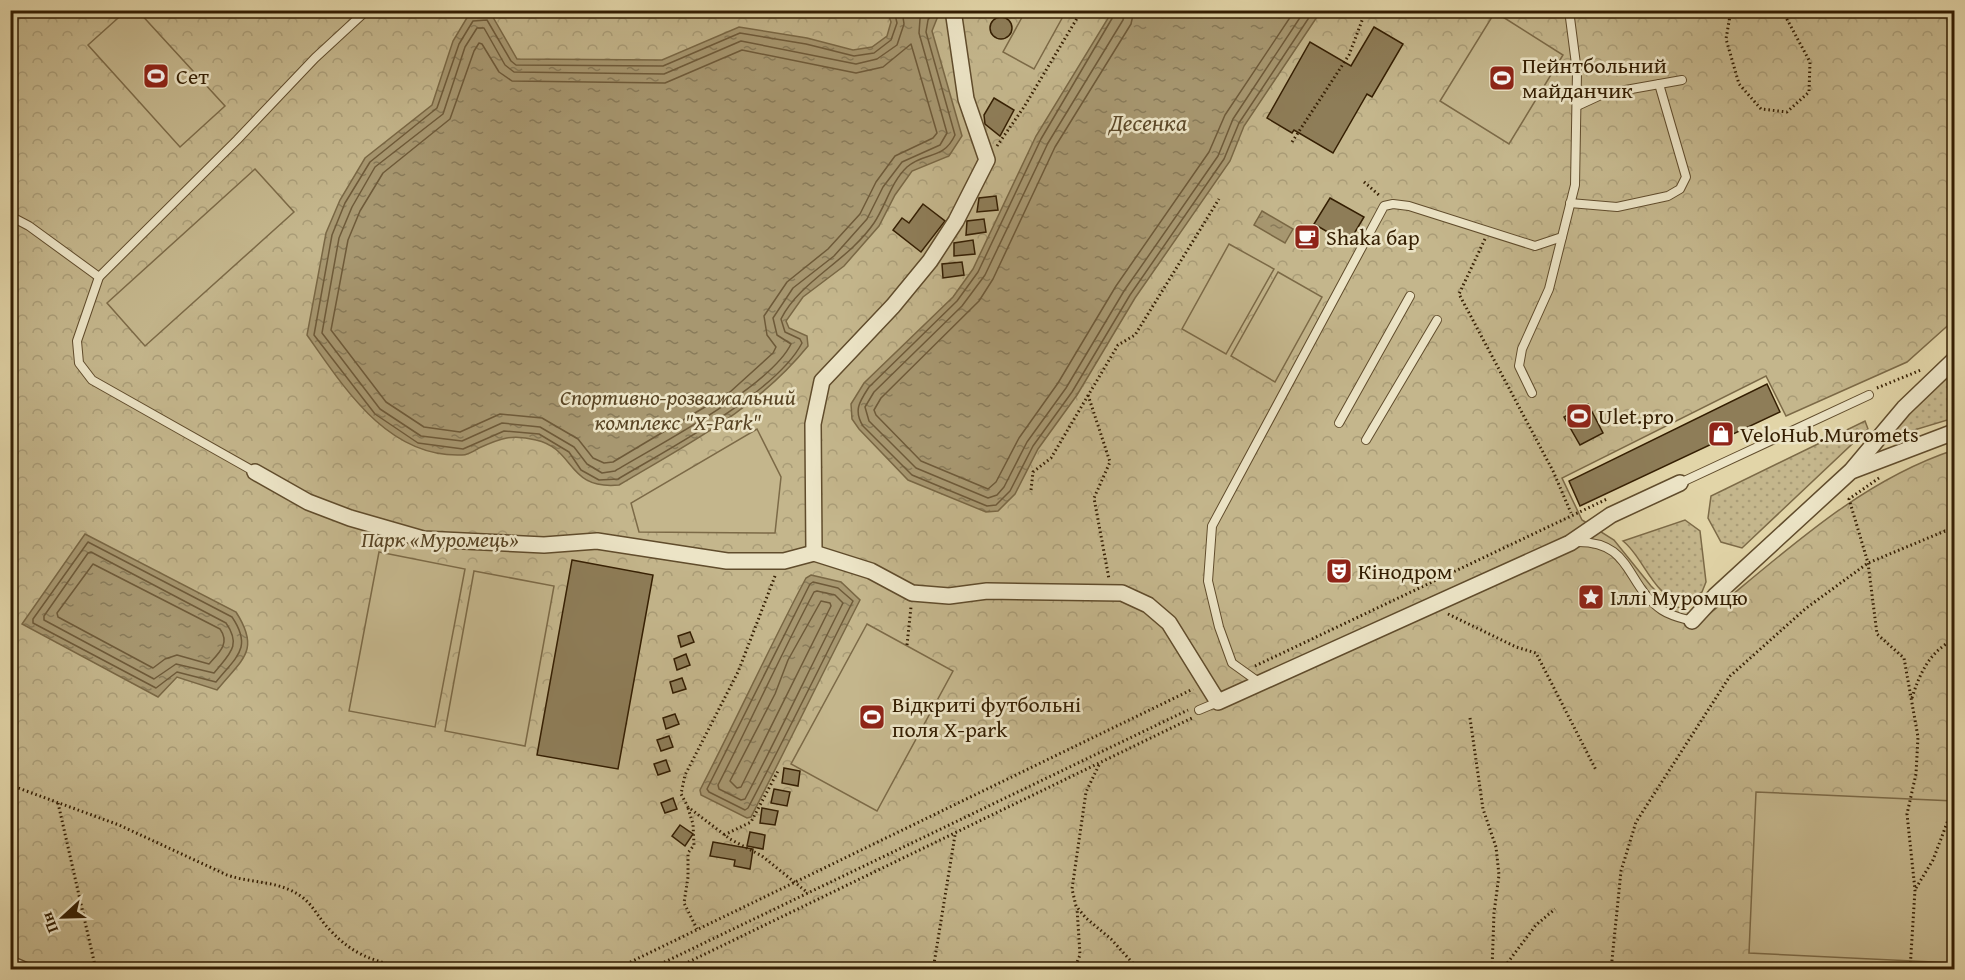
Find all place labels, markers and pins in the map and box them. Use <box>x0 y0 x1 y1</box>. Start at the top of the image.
place label: Пейнтбольний майданчик <box>1522 49 1667 106</box>
place label: Сет <box>176 60 209 92</box>
sports icon: Сет <box>141 61 171 91</box>
sports icon: Пейнтбольний майданчик <box>1487 63 1517 93</box>
place label: Shaka бар <box>1326 221 1420 253</box>
cafe icon: Shaka бар <box>1292 222 1322 252</box>
place label: Ulet.pro <box>1598 400 1674 432</box>
sports icon: Ulet.pro <box>1564 401 1594 431</box>
place label: VeloHub.Muromets <box>1740 418 1919 450</box>
shop icon: VeloHub.Muromets <box>1706 419 1736 449</box>
place label: Кінодром <box>1358 555 1453 587</box>
theatre icon: Кінодром <box>1324 556 1354 586</box>
place label: Іллі Муромцю <box>1610 581 1748 613</box>
place icon: Іллі Муромцю <box>1576 582 1606 612</box>
place label: Відкриті футбольні поля X-park <box>892 688 1081 745</box>
sports icon: Відкриті футбольні поля X-park <box>857 702 887 732</box>

